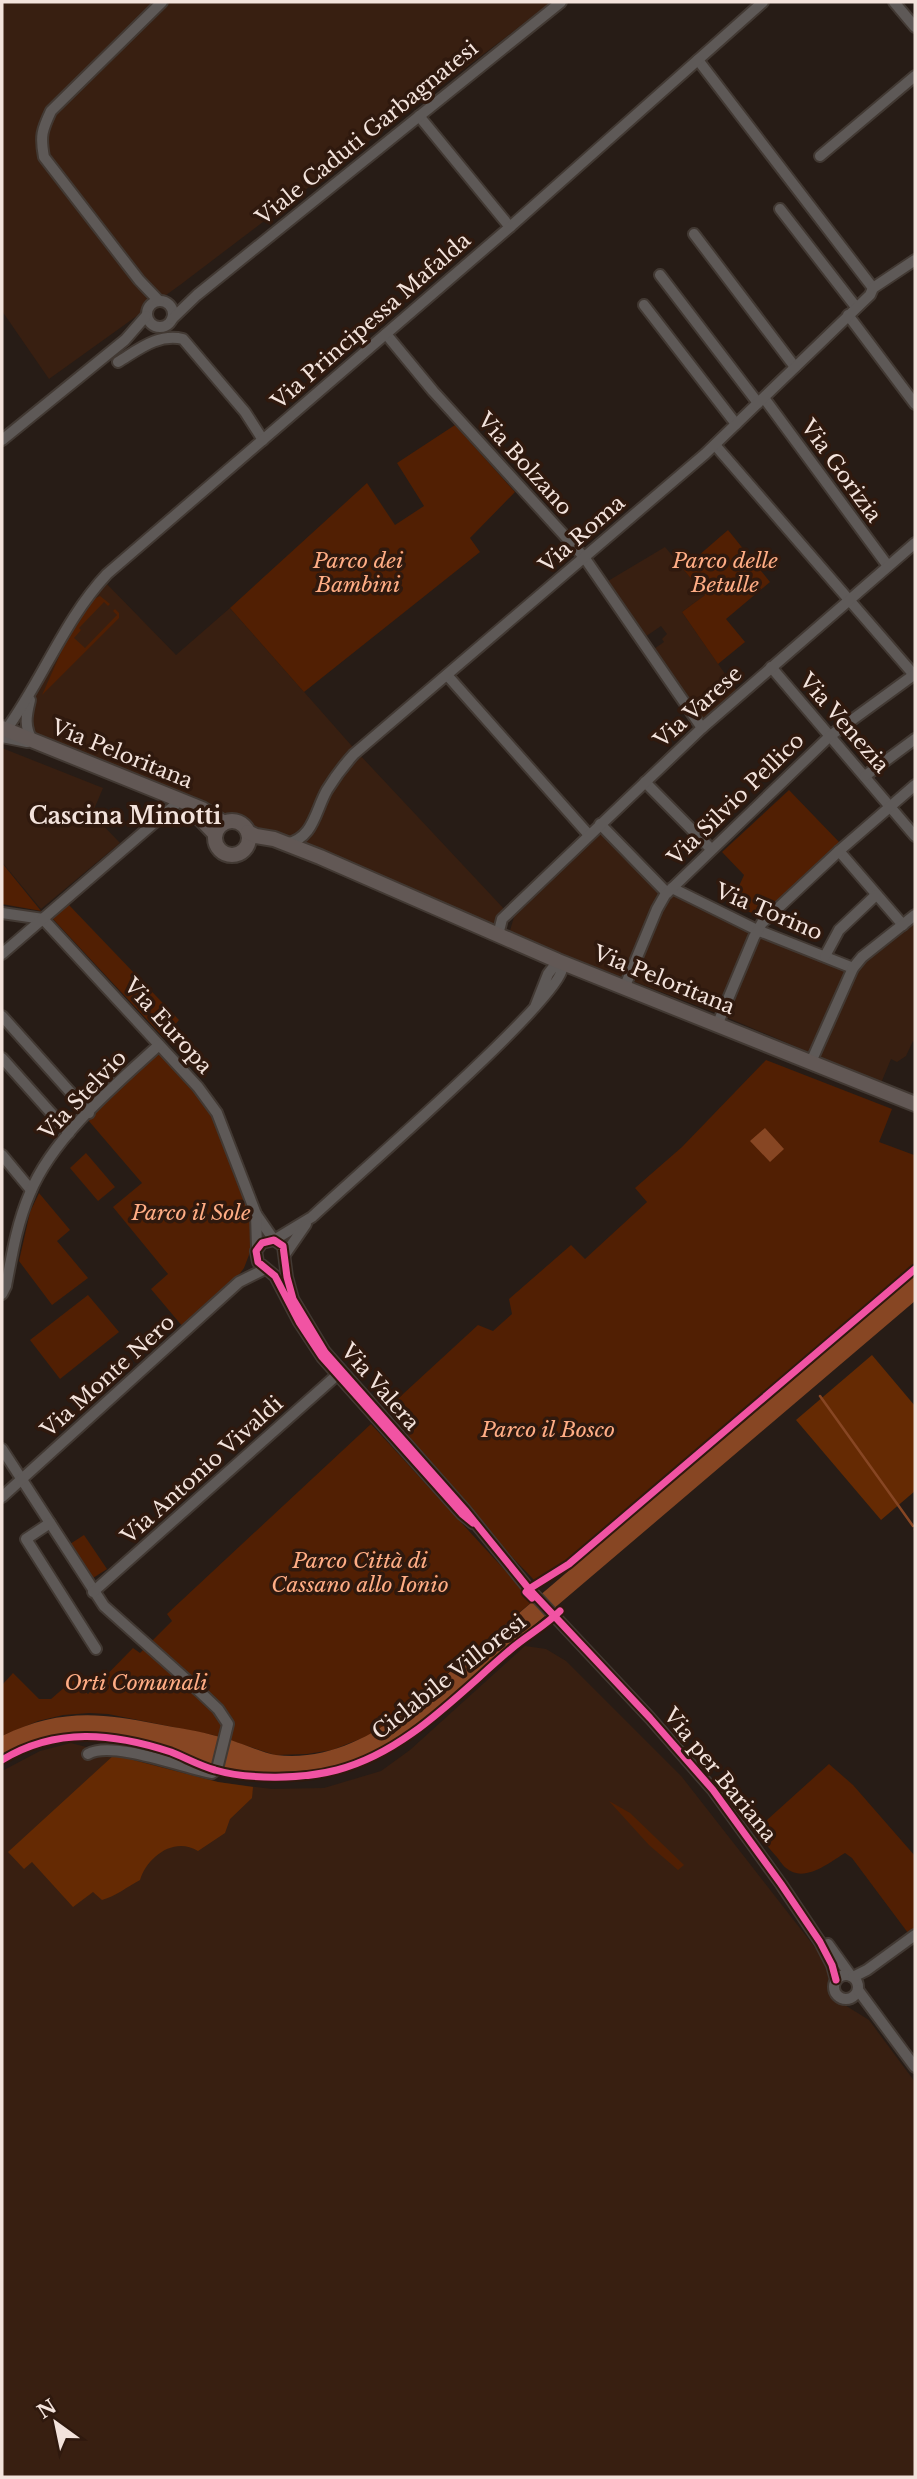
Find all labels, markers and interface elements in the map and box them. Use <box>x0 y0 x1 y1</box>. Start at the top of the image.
street label: Viale Caduti Garbagnatesi <box>250 35 483 231</box>
street label: Via Principessa Mafalda <box>265 227 476 415</box>
street label: Via Bolzano <box>471 407 578 521</box>
street label: Via Gorizia <box>794 414 887 528</box>
street label: Via Roma <box>533 489 630 579</box>
park label: Parco dei Bambini <box>312 548 404 598</box>
park label: Parco delle Betulle <box>671 548 778 598</box>
street label: Via Varese <box>648 661 747 754</box>
street label: Via Venezia <box>793 667 895 778</box>
street label: Via Peloritana <box>47 713 197 794</box>
street label: Via Silvio Pellico <box>662 727 810 871</box>
district label: Cascina Minotti <box>29 802 221 830</box>
street label: Via Torino <box>711 877 826 946</box>
street label: Via Peloritana <box>589 939 739 1020</box>
street label: Via Europa <box>118 972 218 1079</box>
street label: Via Stelvio <box>33 1045 132 1146</box>
park label: Parco il Sole <box>131 1200 251 1226</box>
street label: Via Monte Nero <box>35 1309 180 1444</box>
street label: Via Valera <box>335 1337 425 1436</box>
street label: Via Antonio Vivaldi <box>115 1391 288 1550</box>
park label: Parco il Bosco <box>480 1417 615 1443</box>
park label: Parco Città di Cassano allo Ionio <box>271 1548 449 1598</box>
street label: Ciclabile Villoresi <box>367 1609 531 1745</box>
park label: Orti Comunali <box>65 1670 208 1696</box>
street label: Via per Bariana <box>657 1702 782 1848</box>
north arrow <box>21 2388 91 2458</box>
text: N <box>33 2395 61 2424</box>

